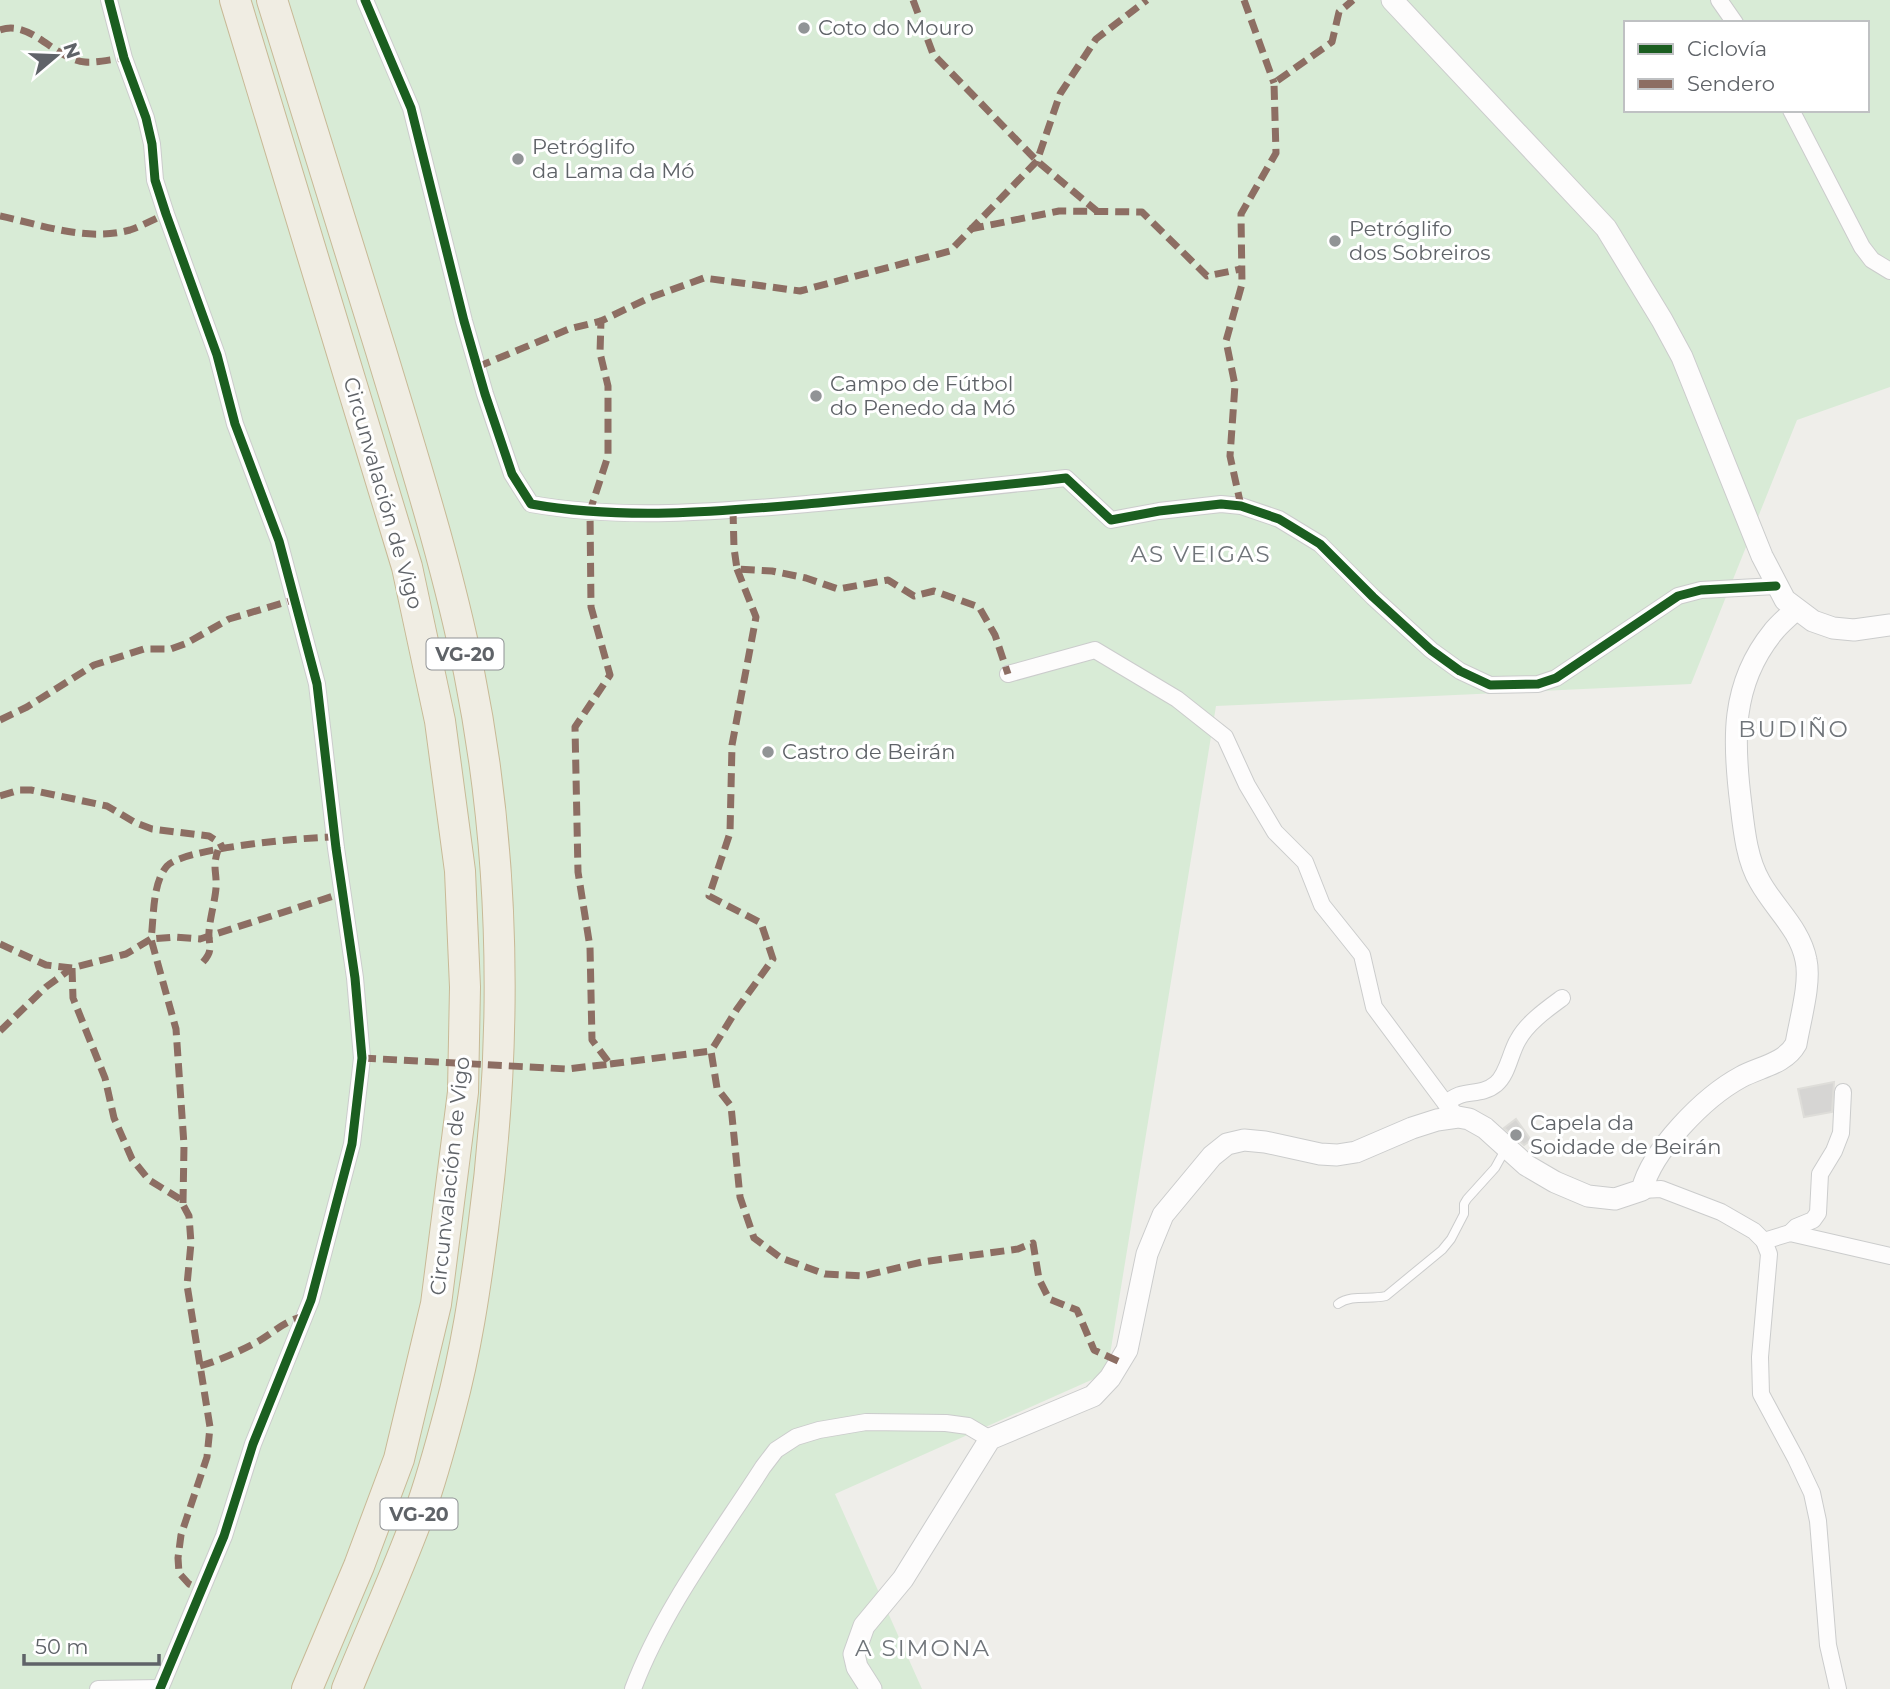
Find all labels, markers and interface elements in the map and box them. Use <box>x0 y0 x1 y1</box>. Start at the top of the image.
place label: Coto do Mouro <box>818 15 974 40</box>
marker: Coto do Mouro <box>796 20 812 36</box>
north arrow <box>21 21 91 91</box>
legend <box>1624 21 1869 112</box>
text: Ciclovía <box>1687 36 1767 61</box>
text: N <box>58 40 85 62</box>
text: Sendero <box>1687 71 1775 96</box>
place label: Petróglifo da Lama da Mó <box>532 134 694 183</box>
marker: Petróglifo da Lama da Mó <box>510 151 526 167</box>
place label: Petróglifo dos Sobreiros <box>1349 216 1491 265</box>
marker: Petróglifo dos Sobreiros <box>1327 233 1343 249</box>
place label: Campo de Fútbol do Penedo da Mó <box>830 371 1016 420</box>
street label: Circunvalación de Vigo <box>338 374 429 612</box>
marker: Campo de Fútbol do Penedo da Mó <box>808 388 824 404</box>
district label: AS VEIGAS <box>1130 540 1272 568</box>
road number: VG-20 <box>426 638 504 670</box>
district label: BUDIÑO <box>1738 715 1850 743</box>
place label: Castro de Beirán <box>782 739 955 764</box>
marker: Castro de Beirán <box>760 744 776 760</box>
street label: Circunvalación de Vigo <box>425 1055 474 1297</box>
place label: Capela da Soidade de Beirán <box>1530 1110 1722 1159</box>
marker: Capela da Soidade de Beirán <box>1508 1127 1524 1143</box>
road number: VG-20 <box>380 1498 458 1530</box>
scale bar <box>24 1622 159 1666</box>
text: 50 m <box>35 1634 89 1659</box>
district label: A SIMONA <box>855 1634 991 1662</box>

